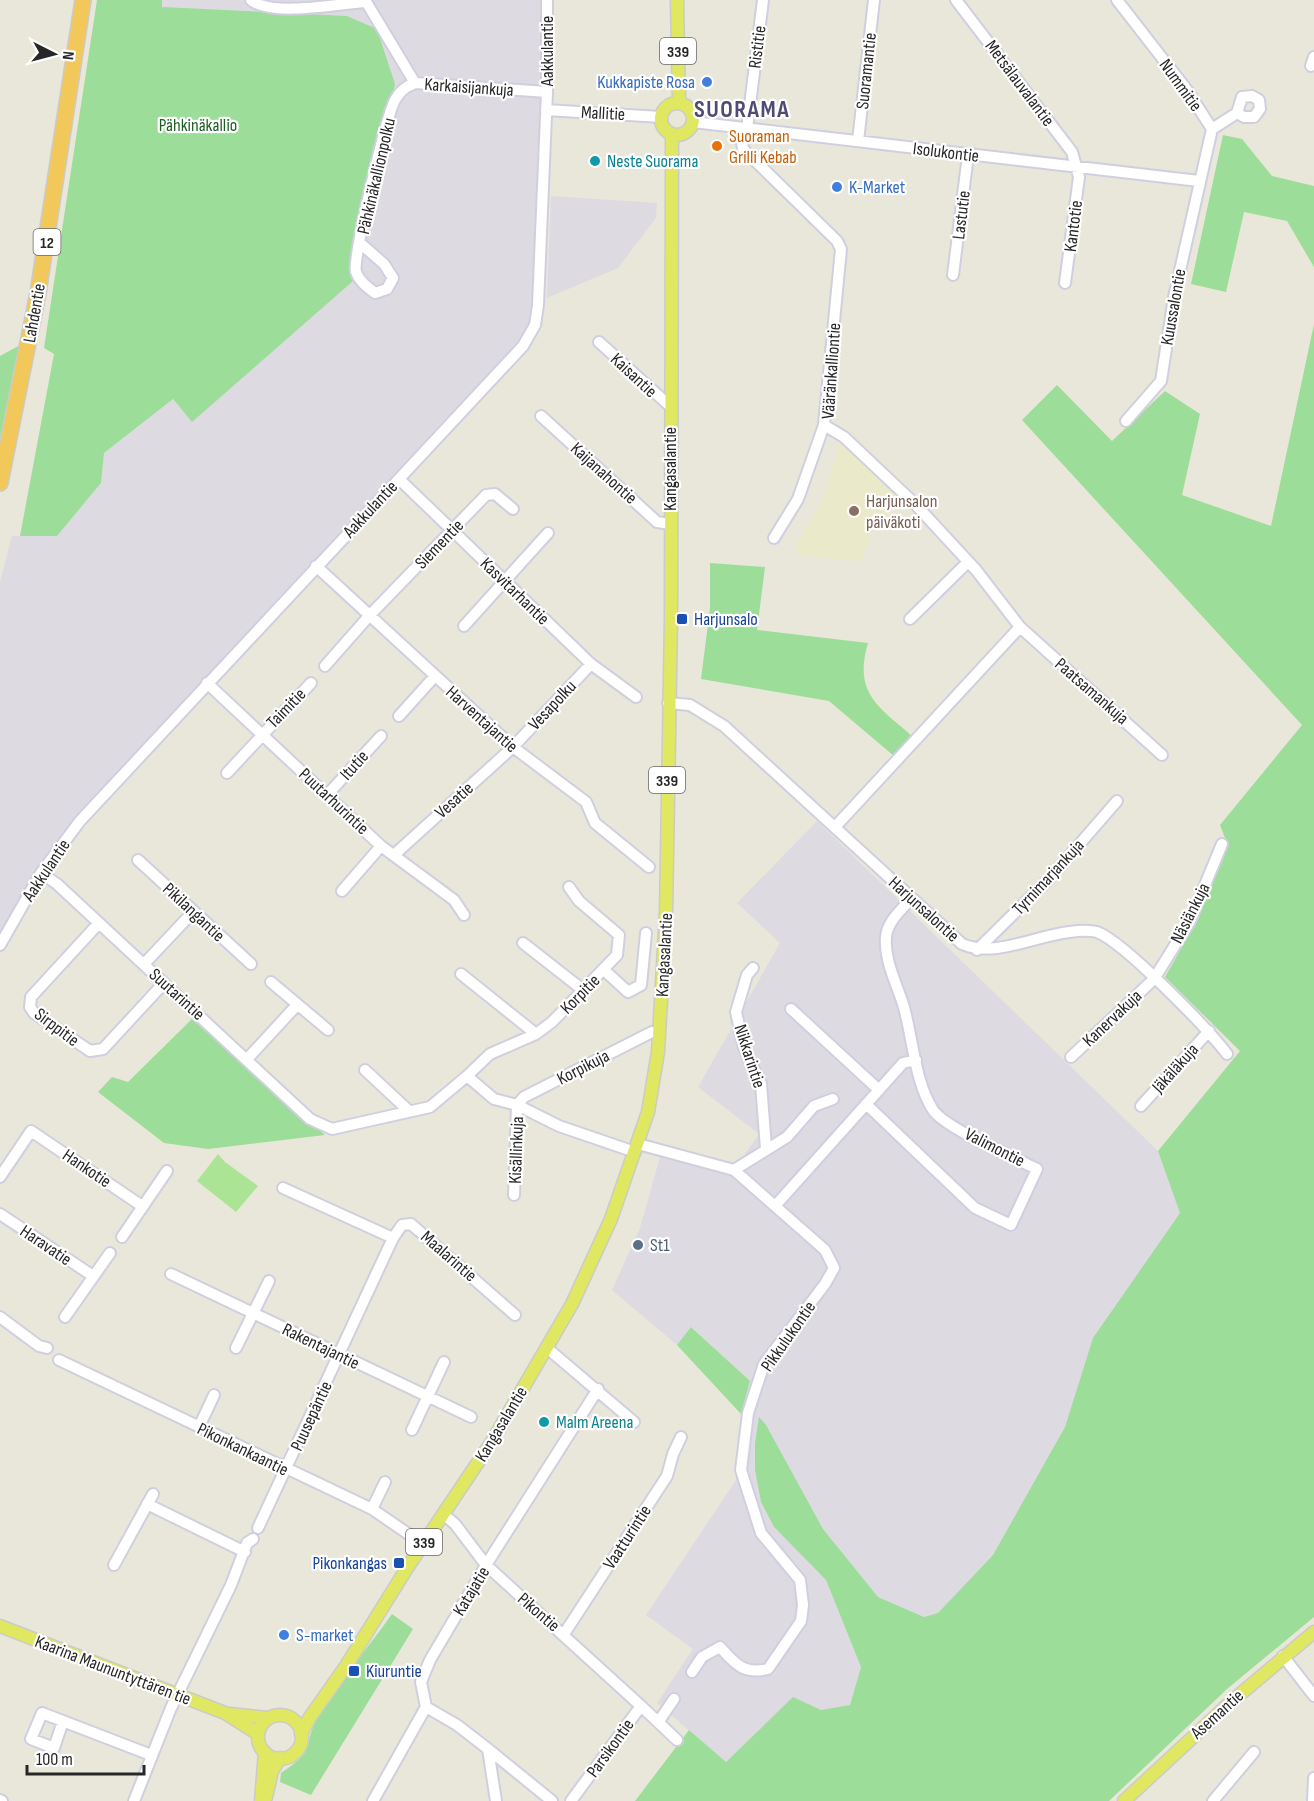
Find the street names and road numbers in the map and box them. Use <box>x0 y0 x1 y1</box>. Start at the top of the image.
street label: Aakkulantie <box>537 16 558 87</box>
street label: Ristitie <box>744 24 771 70</box>
street label: Suoramantie <box>852 32 881 110</box>
street label: Metsälauvalantie <box>980 36 1059 130</box>
road number: 339 <box>660 38 696 64</box>
street label: Nummitie <box>1155 55 1207 115</box>
street label: Karkaisijankuja <box>424 74 514 101</box>
street label: Mallitie <box>580 102 626 125</box>
street label: Pähkinäkallionpolku <box>353 116 400 236</box>
street label: Isolukontie <box>912 138 980 167</box>
street label: Lastutie <box>948 189 975 241</box>
street label: Kantotie <box>1060 199 1087 253</box>
road number: 12 <box>34 229 60 255</box>
street label: Kuussalontie <box>1156 267 1191 347</box>
street label: Lahdentie <box>19 282 50 344</box>
street label: Vääränkalliontie <box>818 322 845 420</box>
street label: Kaisantie <box>606 349 661 402</box>
street label: Kangasalantie <box>660 427 681 511</box>
street label: Kaijanahontie <box>566 438 641 509</box>
street label: Aakkulantie <box>338 476 402 543</box>
street label: Siementie <box>411 515 468 574</box>
street label: Kasvitarhantie <box>476 553 554 629</box>
street label: Paatsamankuja <box>1051 654 1133 729</box>
street label: Vesapolku <box>524 676 581 735</box>
street label: Harventajantie <box>441 682 522 757</box>
street label: Taimitie <box>262 684 310 733</box>
street label: Itutie <box>336 746 373 785</box>
street label: Puutarhurintie <box>294 764 373 839</box>
road number: 339 <box>649 767 685 793</box>
street label: Vesatie <box>431 778 478 823</box>
street label: Aakkulantie <box>17 835 75 906</box>
street label: Tyrnimarjankuja <box>1008 835 1089 920</box>
street label: Harjunsalontie <box>884 872 963 947</box>
street label: Pikilangantie <box>158 878 229 946</box>
street label: Näsiänkuja <box>1166 879 1215 947</box>
street label: Kangasalantie <box>652 913 677 998</box>
street label: Suutarintie <box>145 964 209 1025</box>
street label: Korpitie <box>556 970 605 1019</box>
street label: Kanervakuja <box>1078 986 1146 1051</box>
street label: Sirppitie <box>30 1004 83 1051</box>
street label: Nikkarintie <box>729 1022 770 1091</box>
street label: Jäkäläkuja <box>1147 1039 1203 1098</box>
street label: Korpikuja <box>554 1045 613 1089</box>
street label: Kisällinkuja <box>505 1116 528 1184</box>
street label: Valimontie <box>961 1123 1028 1171</box>
street label: Hankotie <box>58 1145 115 1192</box>
street label: Haravatie <box>16 1221 75 1270</box>
street label: Maalarintie <box>416 1226 481 1286</box>
street label: Pikkulukontie <box>757 1297 820 1376</box>
street label: Rakentajantie <box>279 1319 363 1374</box>
street label: Puusepäntie <box>286 1378 337 1454</box>
street label: Kangasalantie <box>471 1383 532 1466</box>
street label: Pikonkankaantie <box>194 1418 292 1481</box>
street label: Vaatturintie <box>599 1501 656 1573</box>
road number: 339 <box>406 1529 442 1555</box>
street label: Katajatie <box>449 1563 494 1620</box>
street label: Pikontie <box>513 1588 564 1636</box>
street label: Kaarina Maununtyttären tie <box>32 1631 194 1710</box>
street label: Asemantie <box>1186 1685 1248 1744</box>
street label: Parsikontie <box>582 1715 639 1782</box>

